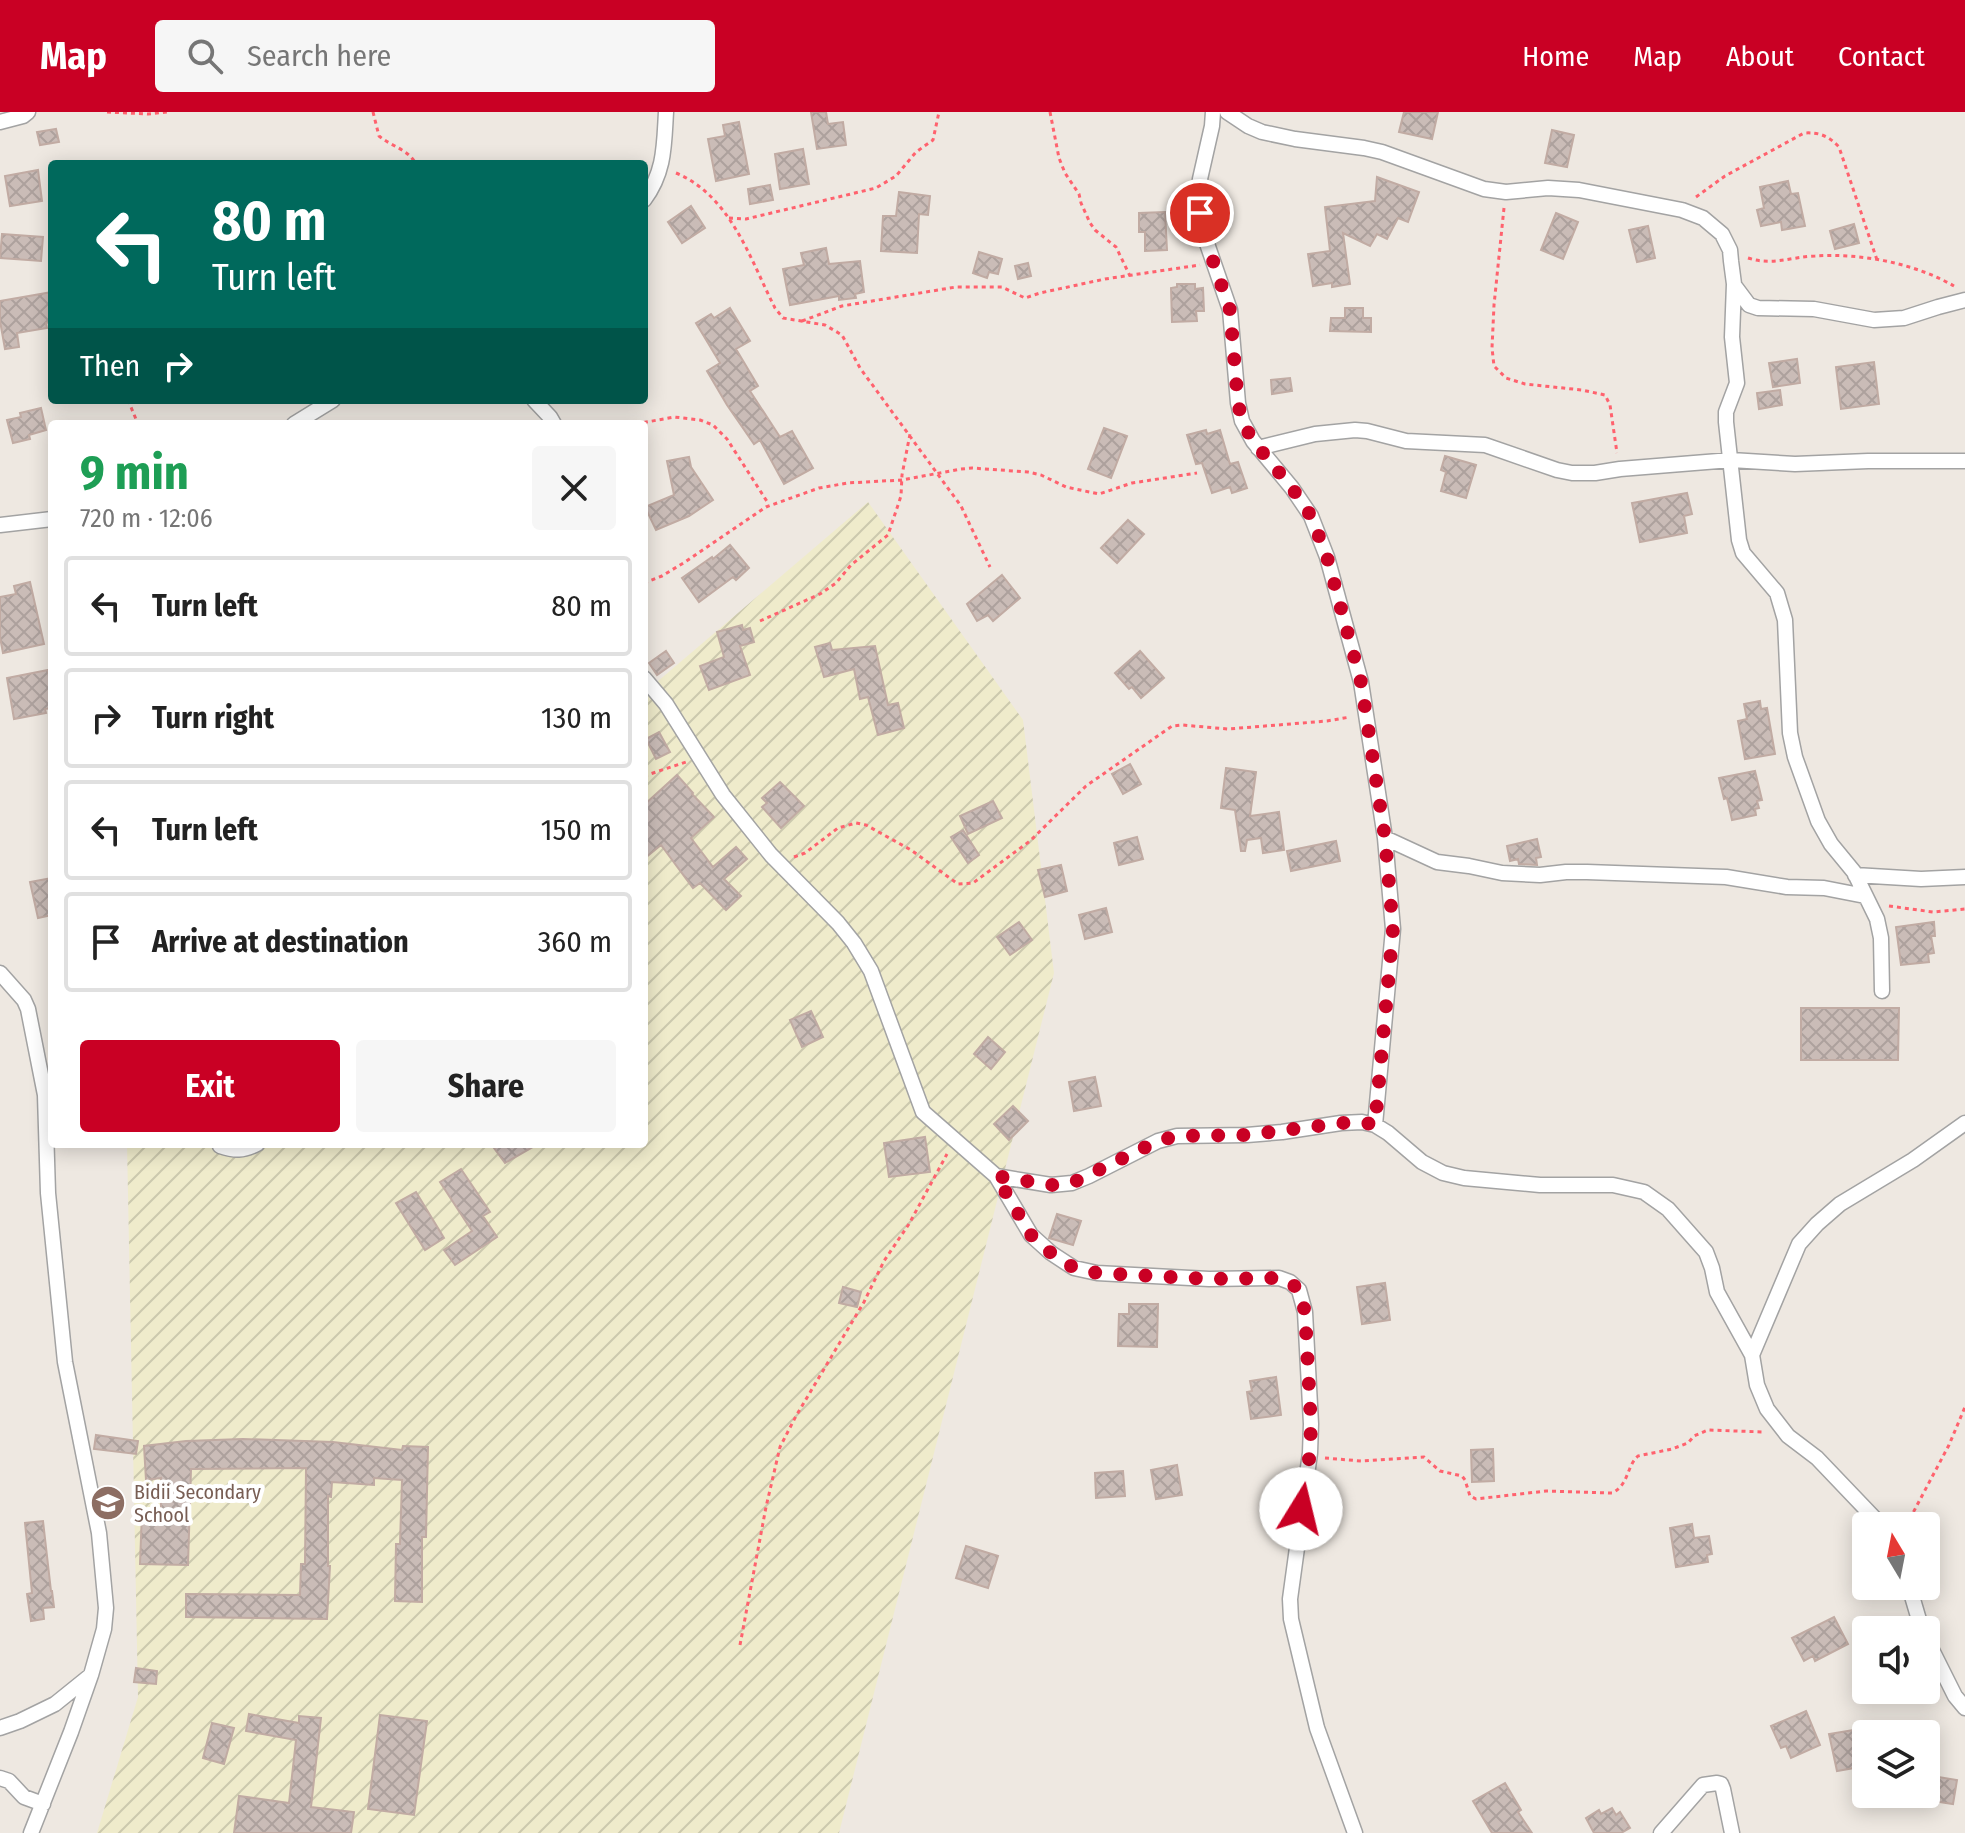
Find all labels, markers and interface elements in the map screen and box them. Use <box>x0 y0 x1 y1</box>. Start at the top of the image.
search box <box>155 20 715 92</box>
text: Map <box>40 33 107 79</box>
icon: search <box>183 34 227 78</box>
text: Search here <box>247 38 391 74</box>
text: Home <box>1522 40 1589 73</box>
text: Map <box>1633 40 1682 73</box>
text: About <box>1726 40 1794 73</box>
text: Contact <box>1838 40 1925 73</box>
pin <box>1166 179 1234 247</box>
text: 80 m <box>212 188 327 255</box>
icon: arrive <box>1178 191 1222 235</box>
icon: left <box>80 192 184 296</box>
text: Turn left <box>212 256 336 300</box>
icon: right <box>156 344 200 388</box>
text: Then <box>80 348 140 384</box>
text: 9 min <box>80 444 189 502</box>
button: close <box>532 446 616 530</box>
text: 720 m · 12:06 <box>80 503 213 534</box>
icon: left <box>84 584 128 628</box>
text: Turn left <box>152 588 258 624</box>
text: 80 m <box>551 588 612 624</box>
icon: right <box>84 696 128 740</box>
text: Turn right <box>152 700 274 736</box>
text: 130 m <box>541 700 612 736</box>
icon: left <box>84 808 128 852</box>
text: Turn left <box>152 812 258 848</box>
text: 150 m <box>541 812 612 848</box>
icon: arrive <box>84 920 128 964</box>
text: Arrive at destination <box>152 924 409 960</box>
text: 360 m <box>538 924 612 960</box>
button: Exit <box>80 1040 340 1132</box>
button: Share <box>356 1040 616 1132</box>
position arrow <box>1259 1467 1343 1551</box>
place label: Bidii Secondary School <box>134 1480 261 1527</box>
school or university icon: Bidii Secondary School <box>89 1484 127 1522</box>
north arrow <box>1852 1512 1940 1600</box>
map controls <box>1852 1512 1940 1808</box>
button: sound <box>1852 1616 1940 1704</box>
button: layers <box>1852 1720 1940 1808</box>

